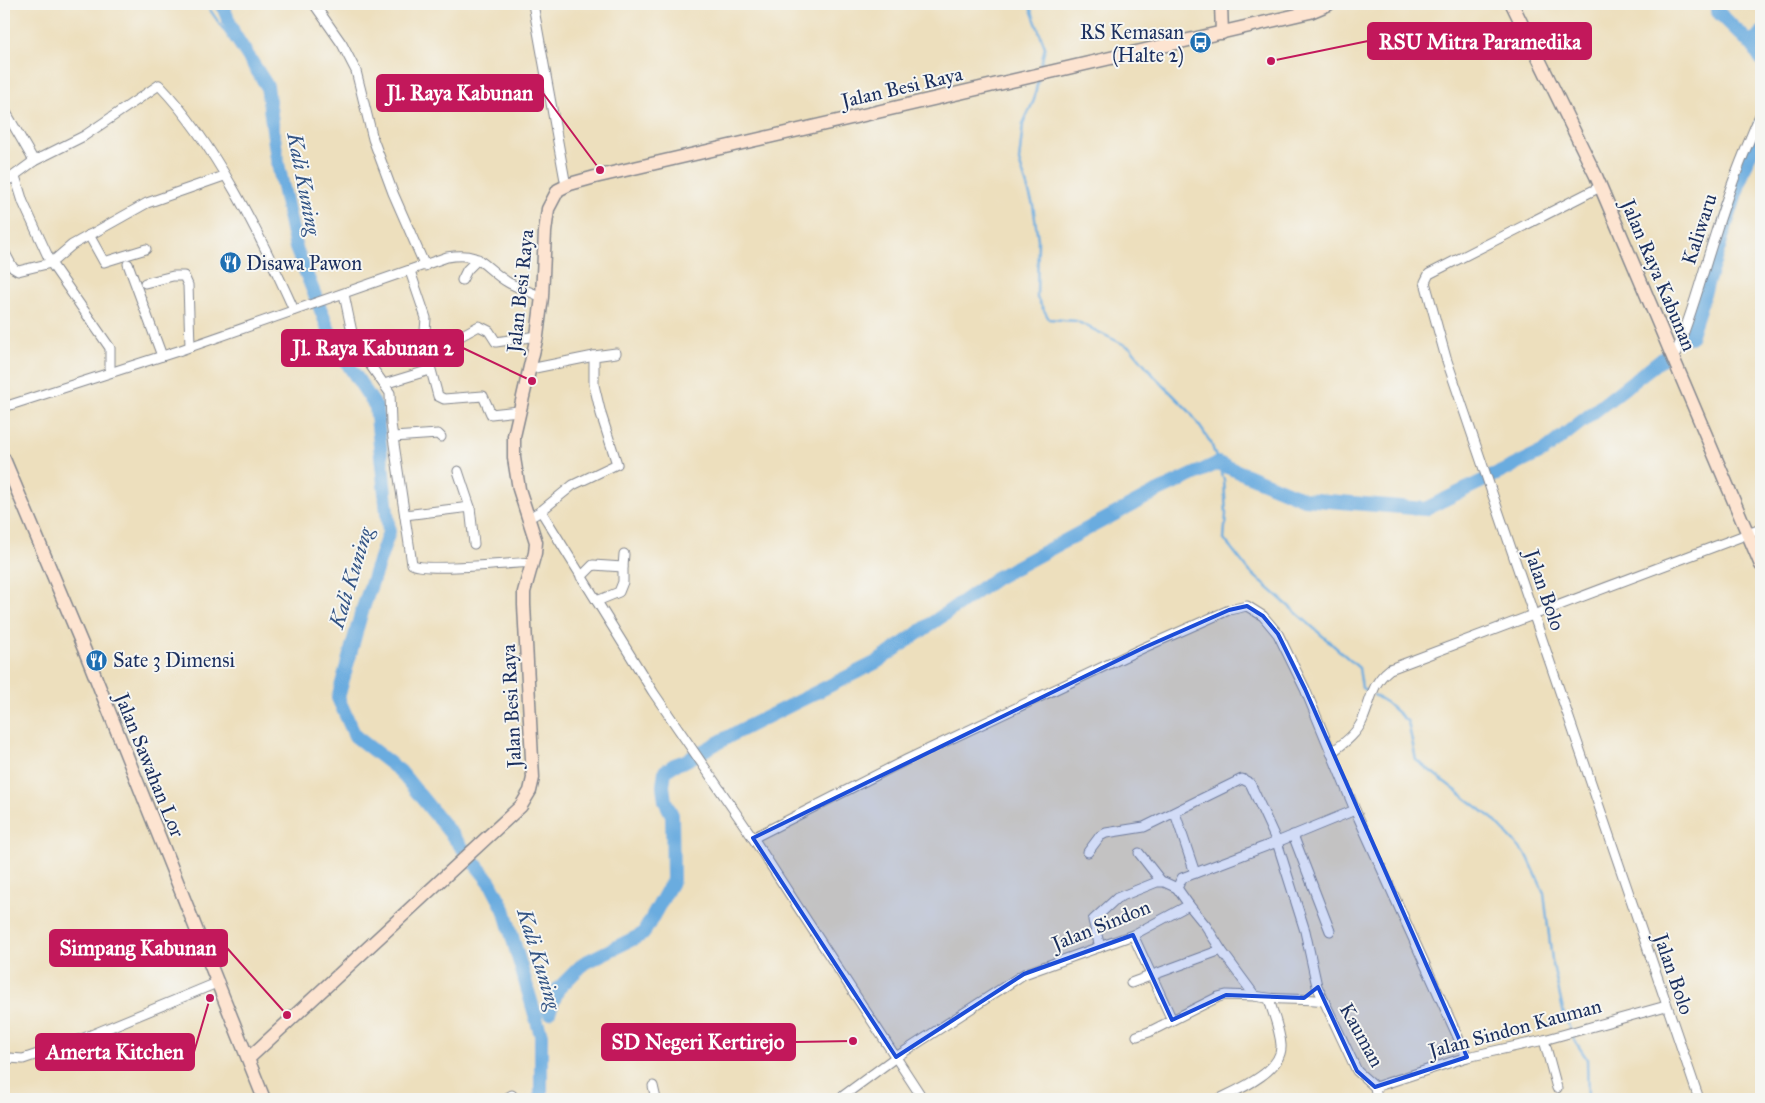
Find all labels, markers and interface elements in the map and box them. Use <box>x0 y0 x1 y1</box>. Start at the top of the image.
place label: RS Kemasan (Halte 2) <box>1080 20 1184 68</box>
callout: RSU Mitra Paramedika <box>1368 23 1591 59</box>
text: RSU Mitra Paramedika <box>1379 29 1582 55</box>
bus stop icon: RS Kemasan (Halte 2) <box>1188 31 1212 55</box>
street label: Jalan Besi Raya <box>837 61 966 114</box>
callout: Jl. Raya Kabunan <box>377 75 543 111</box>
text: Jl. Raya Kabunan <box>384 80 534 107</box>
water label: Kali Kuning <box>281 129 327 239</box>
street label: Kaliwaru <box>1676 190 1722 267</box>
street label: Jalan Raya Kabunan <box>1615 194 1702 355</box>
street label: Jalan Besi Raya <box>501 228 539 356</box>
restaurant icon: Disawa Pawon <box>218 251 242 275</box>
place label: Disawa Pawon <box>246 251 362 275</box>
callout: Jl. Raya Kabunan 2 <box>282 330 463 366</box>
text: Jl. Raya Kabunan 2 <box>289 335 454 362</box>
water label: Kali Kuning <box>323 523 379 633</box>
street label: Jalan Bolo <box>1518 545 1570 634</box>
street label: Jalan Besi Raya <box>496 643 527 770</box>
restaurant icon: Sate 3 Dimensi <box>85 648 109 672</box>
place label: Sate 3 Dimensi <box>113 648 235 672</box>
street label: Jalan Sawahan Lor <box>108 687 190 841</box>
street label: Jalan Sindon <box>1046 894 1154 957</box>
water label: Kali Kuning <box>511 904 567 1014</box>
street label: Jalan Bolo <box>1647 929 1699 1018</box>
callout: Simpang Kabunan <box>50 930 227 966</box>
text: Simpang Kabunan <box>59 935 217 961</box>
street label: Jalan Sindon Kauman <box>1424 993 1604 1064</box>
street label: Kauman <box>1335 999 1389 1071</box>
callout: SD Negeri Kertirejo <box>602 1024 795 1060</box>
text: SD Negeri Kertirejo <box>612 1029 785 1055</box>
callout: Amerta Kitchen <box>36 1034 194 1070</box>
text: Amerta Kitchen <box>44 1039 185 1065</box>

